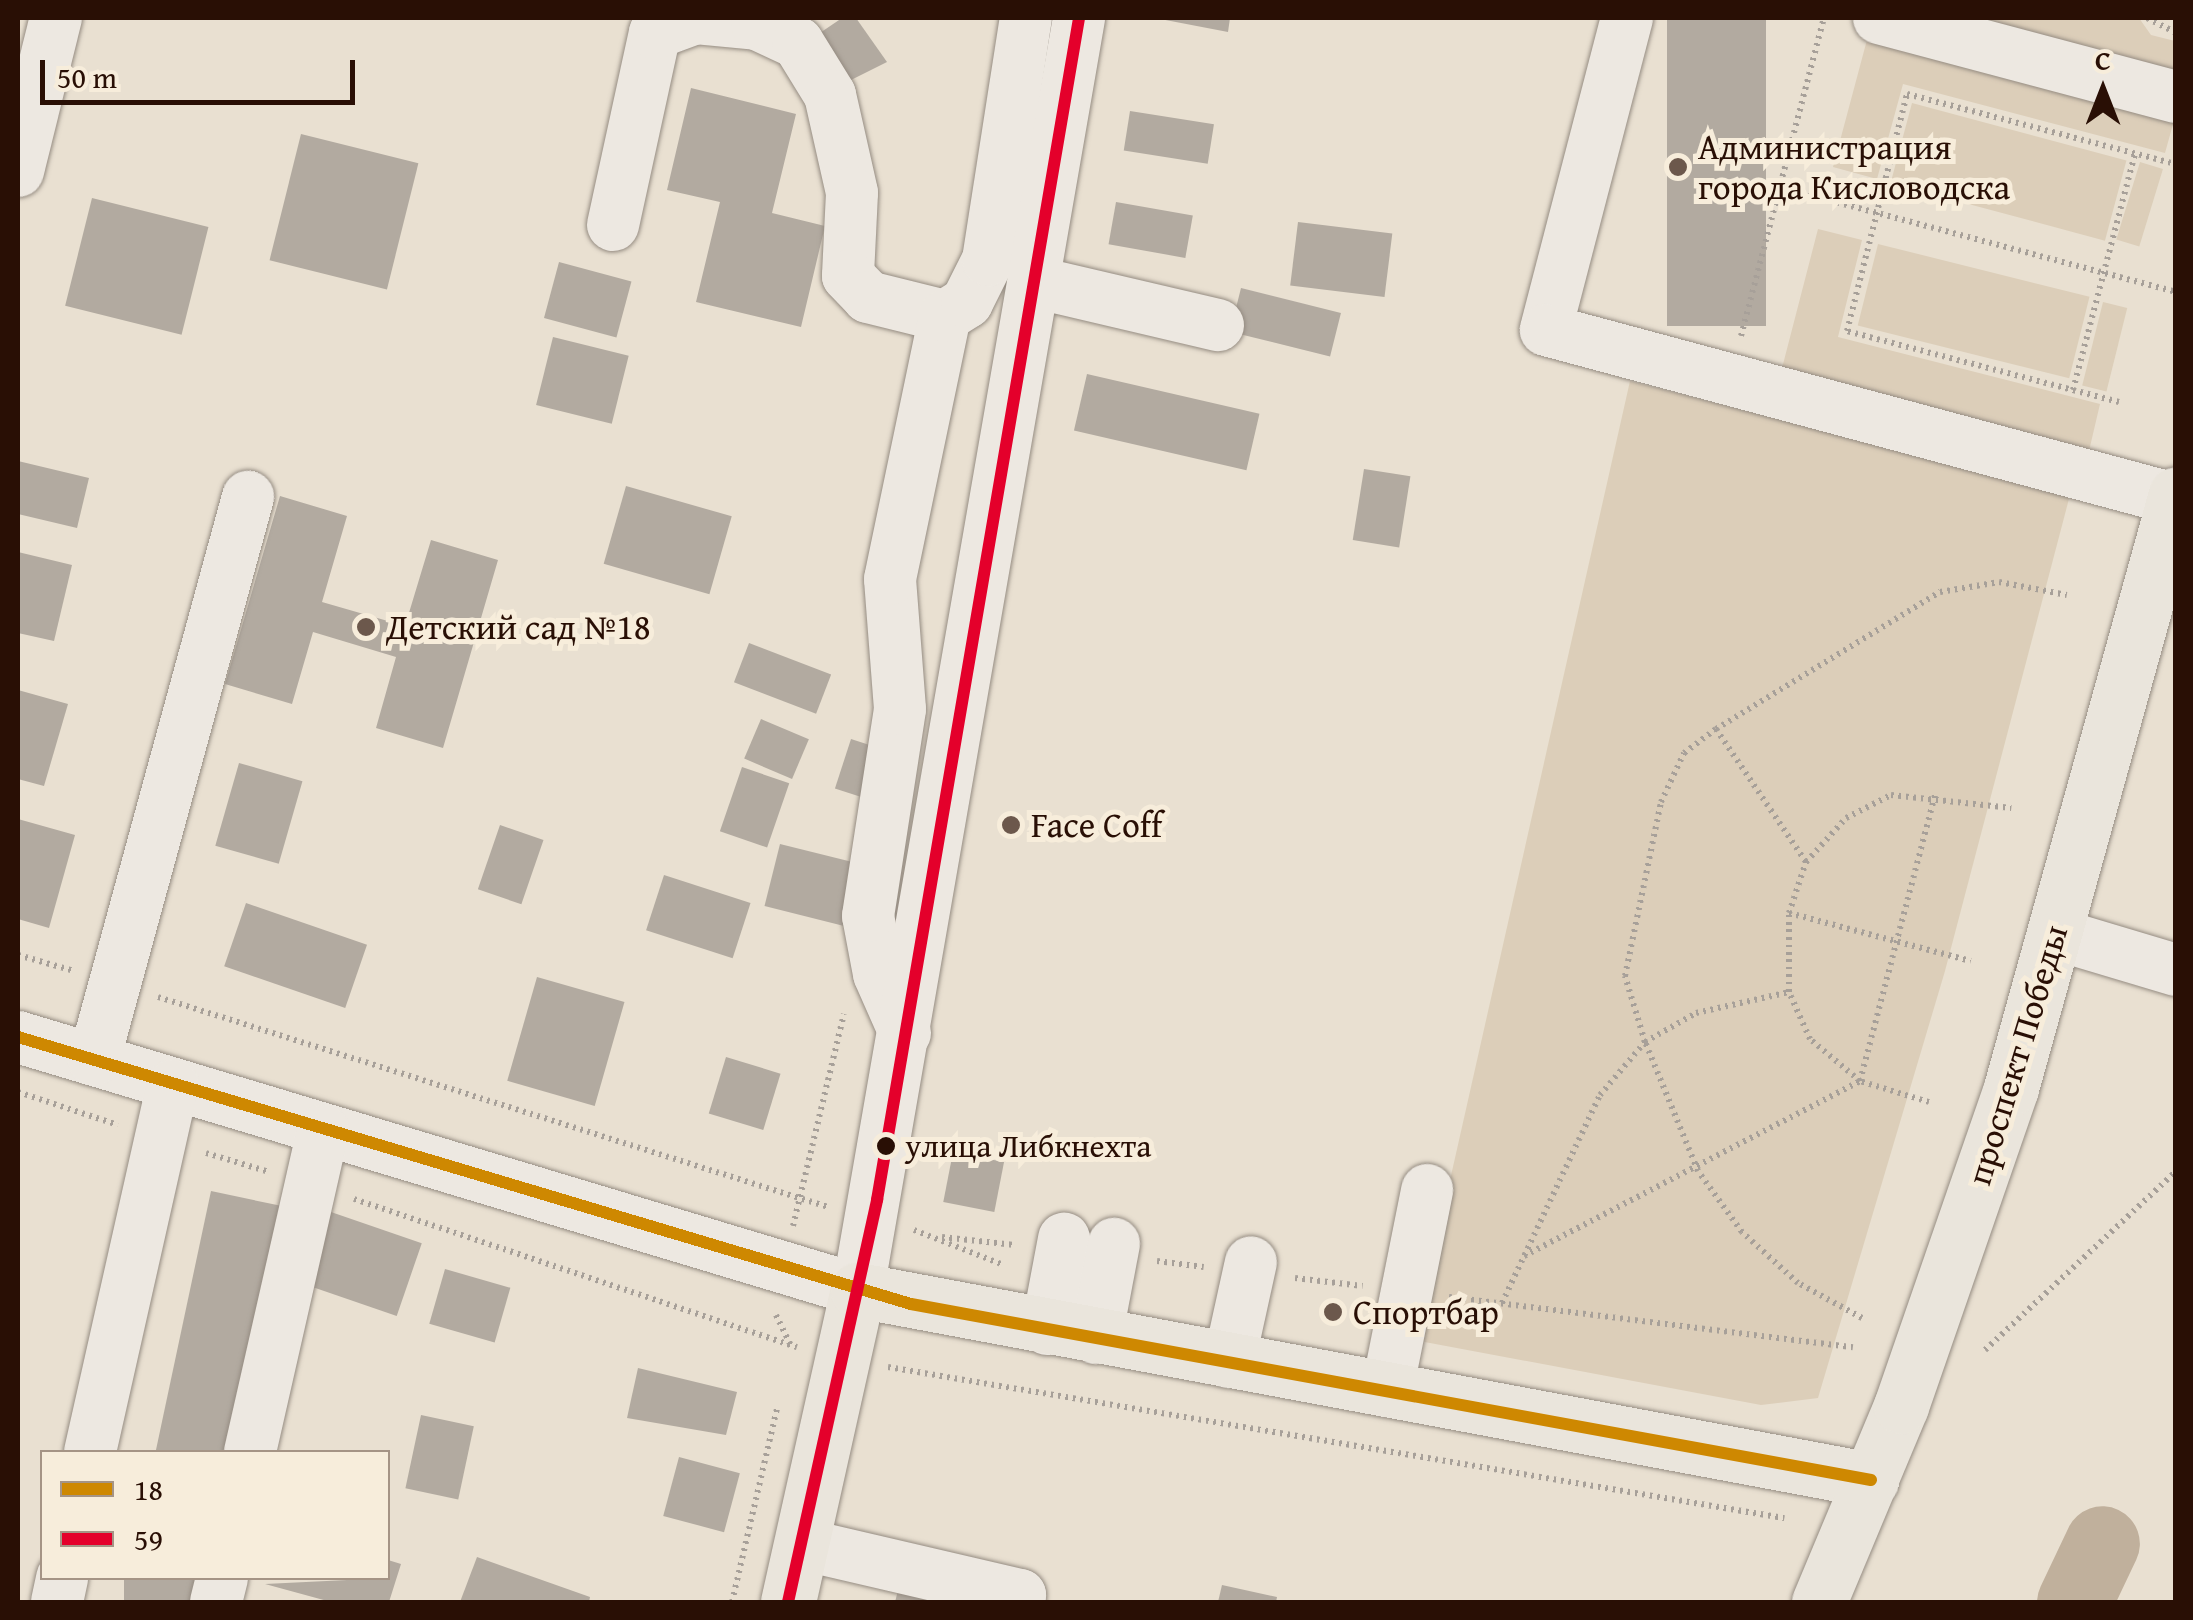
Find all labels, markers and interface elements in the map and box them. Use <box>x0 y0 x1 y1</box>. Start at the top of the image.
text: С <box>2095 39 2111 80</box>
scale bar <box>45 40 360 102</box>
north arrow <box>2053 40 2153 140</box>
text: 50 m <box>57 55 117 99</box>
place label: Администрация города Кисловодска <box>1698 126 2010 208</box>
marker: Администрация города Кисловодска <box>1667 156 1689 178</box>
place label: Детский сад №18 <box>386 606 651 648</box>
marker: Детский сад №18 <box>355 616 377 638</box>
place label: Face Coff <box>1031 804 1162 846</box>
marker: Face Coff <box>1000 814 1022 836</box>
street label: проспект Победы <box>1958 920 2076 1190</box>
place label: улица Либкнехта <box>905 1127 1151 1165</box>
marker: улица Либкнехта <box>876 1136 896 1156</box>
place label: Спортбар <box>1353 1291 1499 1333</box>
marker: Спортбар <box>1322 1301 1344 1323</box>
legend <box>40 1450 390 1580</box>
text: 18 <box>134 1467 163 1511</box>
text: 59 <box>134 1517 163 1561</box>

